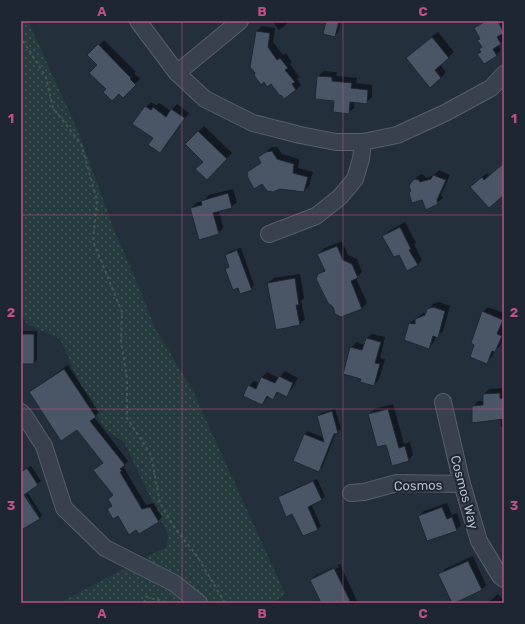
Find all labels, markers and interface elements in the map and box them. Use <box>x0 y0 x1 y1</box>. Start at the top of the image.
text: A <box>97 4 107 19</box>
text: B <box>257 4 267 19</box>
text: C <box>418 4 428 19</box>
text: 1 <box>8 111 14 126</box>
text: 1 <box>511 111 517 126</box>
text: 2 <box>7 305 15 320</box>
text: 2 <box>510 305 518 320</box>
street label: Cosmos Way <box>447 454 482 531</box>
street label: Cosmos <box>394 478 443 493</box>
text: 3 <box>7 498 16 513</box>
text: 3 <box>510 498 519 513</box>
text: A <box>97 606 107 621</box>
text: B <box>257 606 267 621</box>
text: C <box>418 606 428 621</box>

